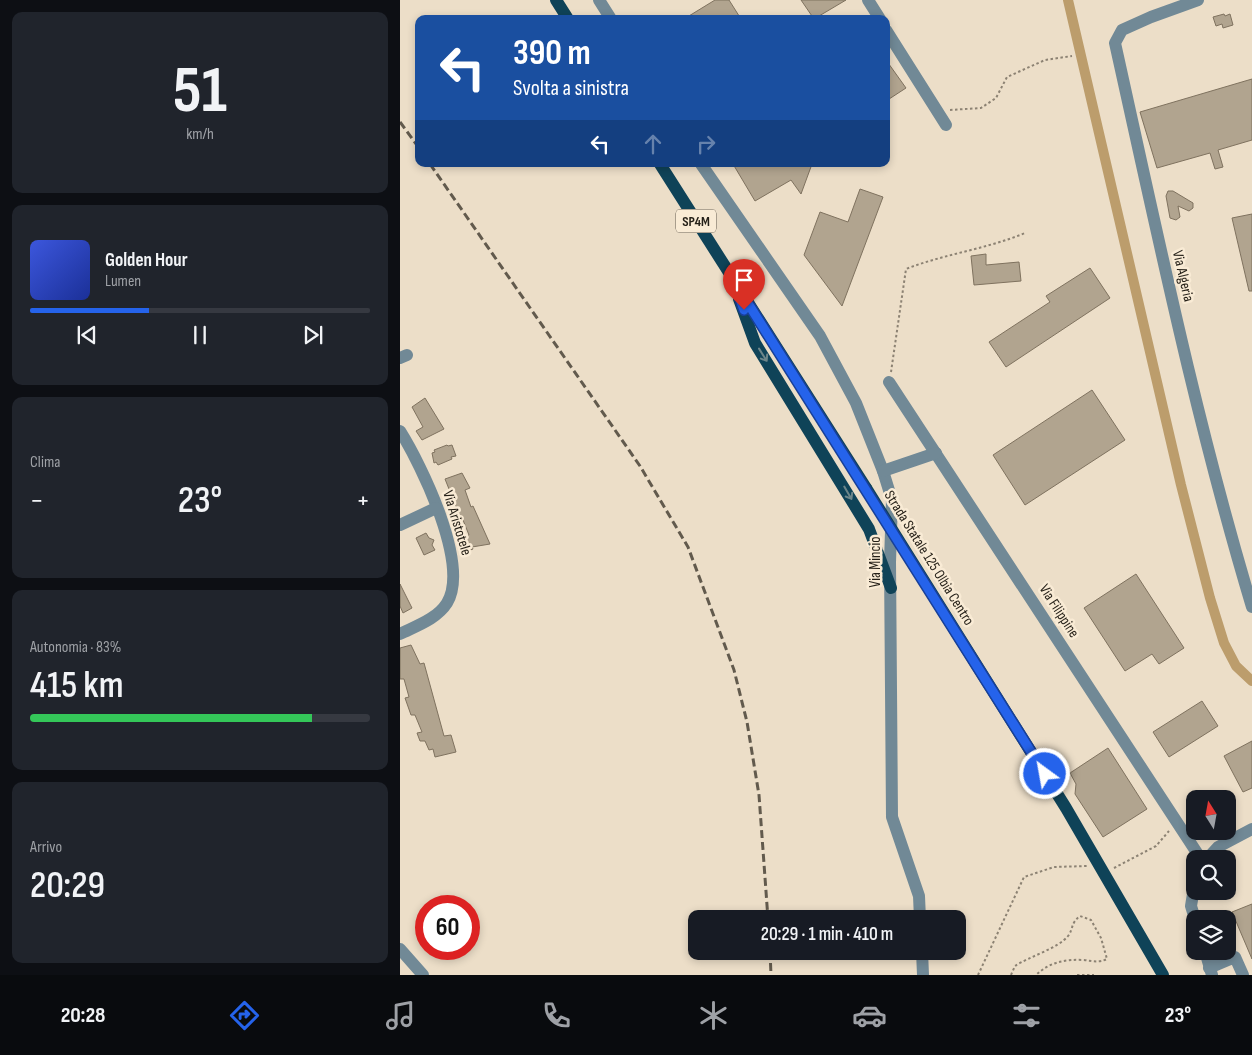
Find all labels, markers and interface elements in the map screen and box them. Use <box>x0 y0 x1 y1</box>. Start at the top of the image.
text: 390 m <box>513 32 591 75</box>
icon: left <box>430 35 495 100</box>
text: 51 <box>173 53 227 131</box>
text: Svolta a sinistra <box>513 75 629 102</box>
text: km/h <box>186 125 214 144</box>
icon: left <box>586 130 614 158</box>
icon: ahead <box>639 130 667 158</box>
icon: right <box>692 130 720 158</box>
road number: SP4M <box>676 210 716 232</box>
text: Golden Hour <box>105 249 188 272</box>
street label: Via Algeria <box>1168 249 1198 304</box>
pin <box>723 259 765 310</box>
icon: arrive <box>730 266 758 294</box>
text: Lumen <box>105 272 141 291</box>
icon: previous <box>73 321 101 349</box>
icon: pause <box>186 321 214 349</box>
icon: next <box>299 321 327 349</box>
one-way arrow <box>758 348 768 362</box>
text: Clima <box>30 453 60 472</box>
text: 23° <box>178 478 222 523</box>
text: − <box>30 484 44 517</box>
text: + <box>356 484 370 517</box>
one-way arrow <box>843 486 853 501</box>
street label: Strada Statale 125 Olbia Centro <box>880 487 978 629</box>
street label: Via Aristotele <box>438 488 476 558</box>
street label: Via Mincio <box>866 537 885 587</box>
street label: Via Filippine <box>1035 581 1083 641</box>
text: Autonomia · 83% <box>30 638 121 657</box>
text: 415 km <box>30 663 124 708</box>
position arrow <box>1018 747 1070 799</box>
north arrow <box>1186 790 1236 840</box>
map controls <box>1186 790 1236 960</box>
text: Arrivo <box>30 838 62 857</box>
button: search <box>1186 850 1236 900</box>
text: 20:29 <box>30 863 105 908</box>
speed limit sign: 60 <box>415 895 480 960</box>
button: layers <box>1186 910 1236 960</box>
text: 20:29 · 1 min · 410 m <box>761 923 893 946</box>
icon: directions <box>227 998 262 1033</box>
icon: music <box>383 998 418 1033</box>
icon: phone <box>539 998 574 1033</box>
icon: climate <box>696 998 731 1033</box>
icon: car <box>852 998 887 1033</box>
icon: filters <box>1009 998 1044 1033</box>
text: 20:28 <box>61 1002 105 1029</box>
text: 23° <box>1165 1002 1191 1029</box>

